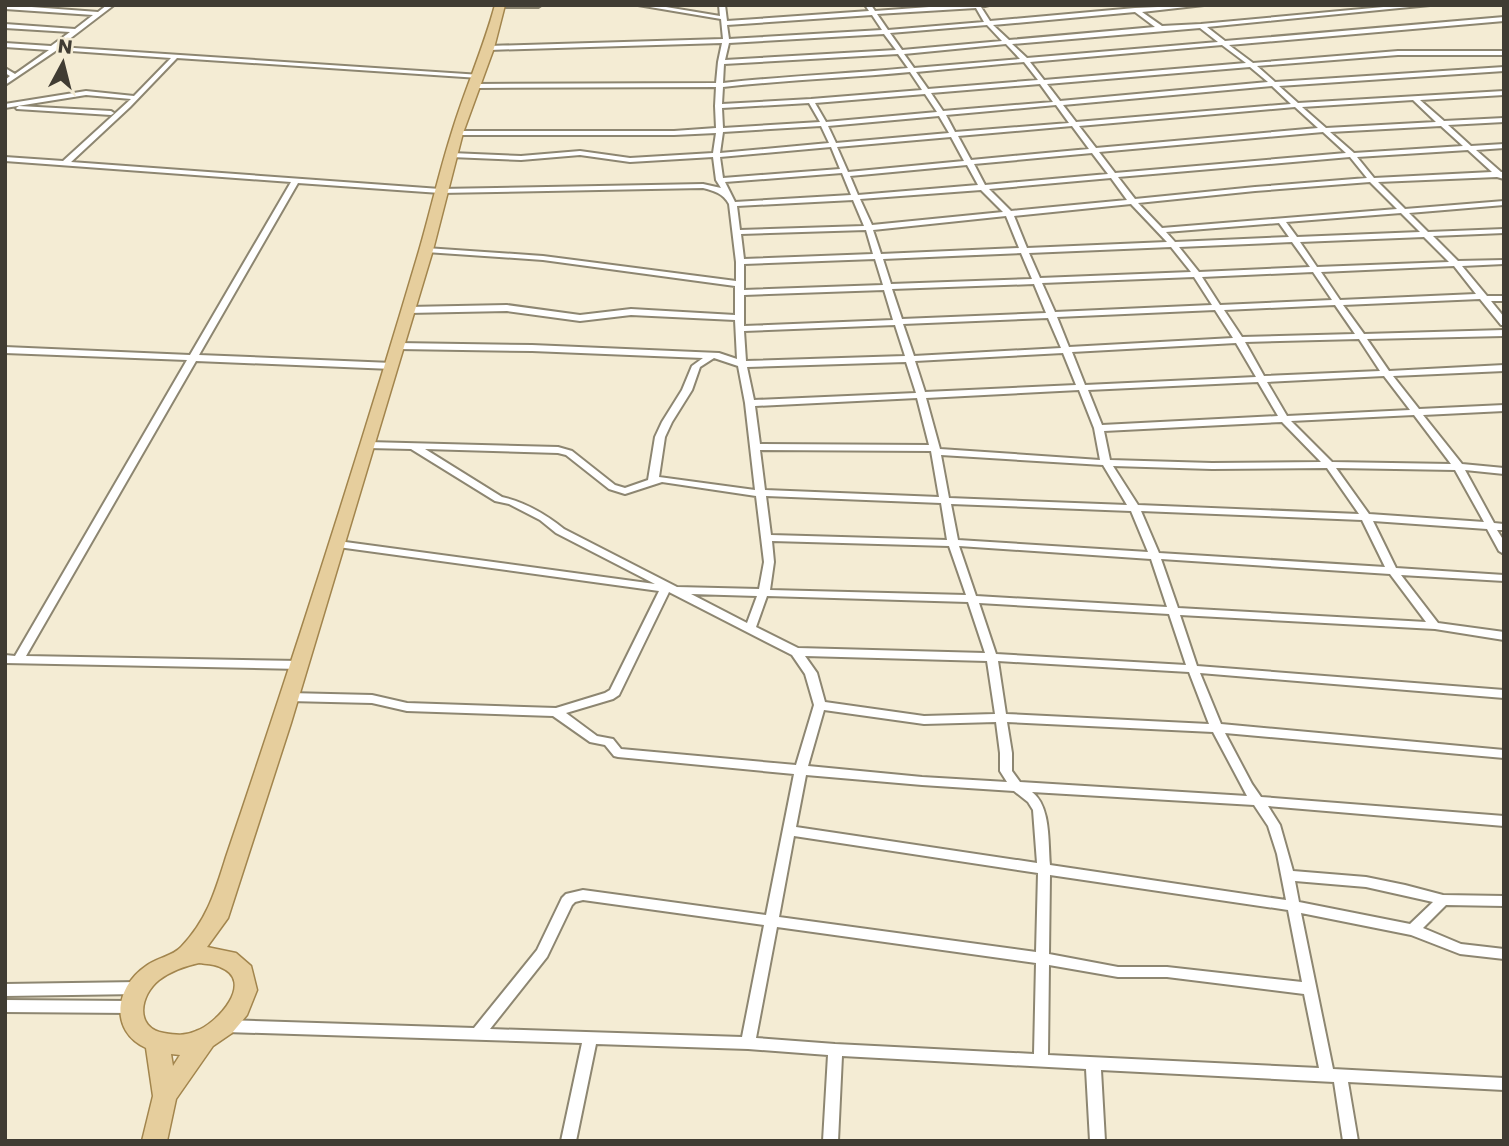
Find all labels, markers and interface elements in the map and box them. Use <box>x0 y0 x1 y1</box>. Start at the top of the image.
north arrow <box>28 28 98 98</box>
text: N <box>56 32 74 61</box>

